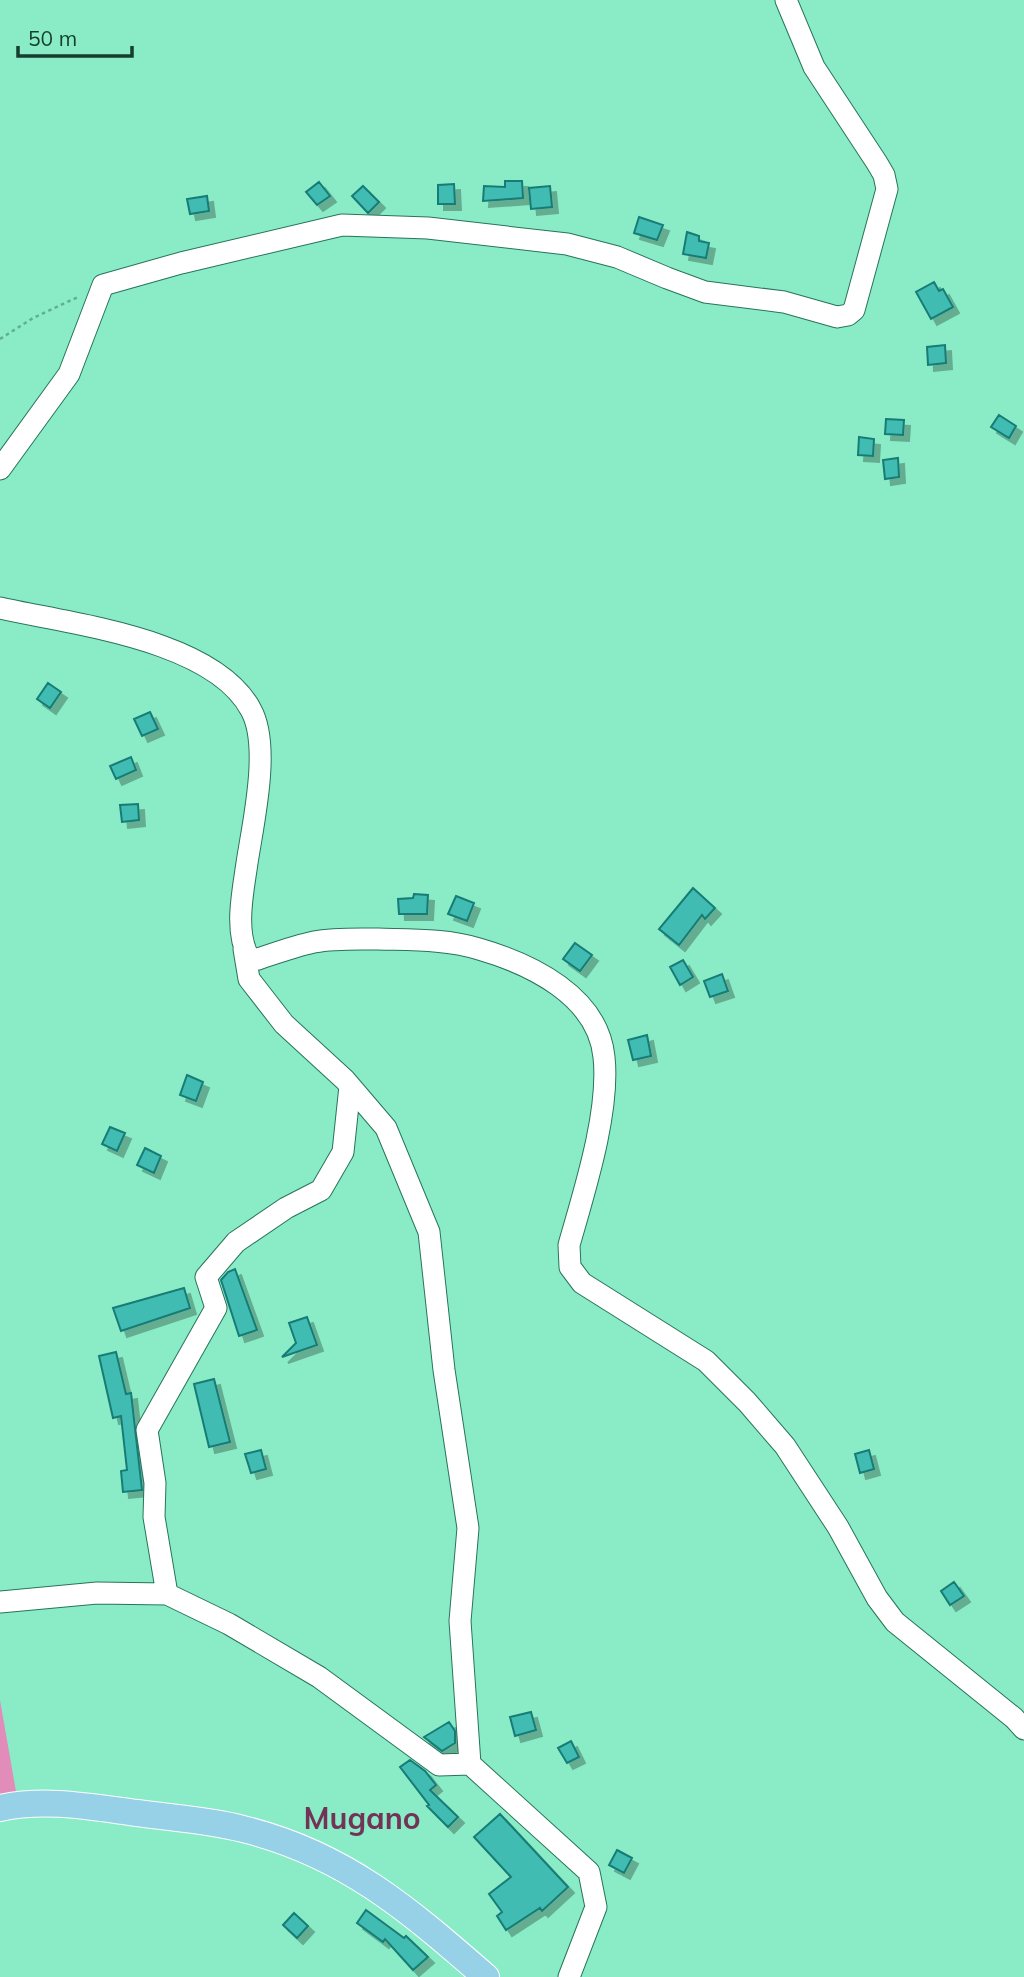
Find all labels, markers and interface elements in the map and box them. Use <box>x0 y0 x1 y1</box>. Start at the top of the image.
scale bar <box>18 14 131 58</box>
text: 50 m <box>28 25 77 51</box>
district label: Mugano <box>303 1799 421 1837</box>

